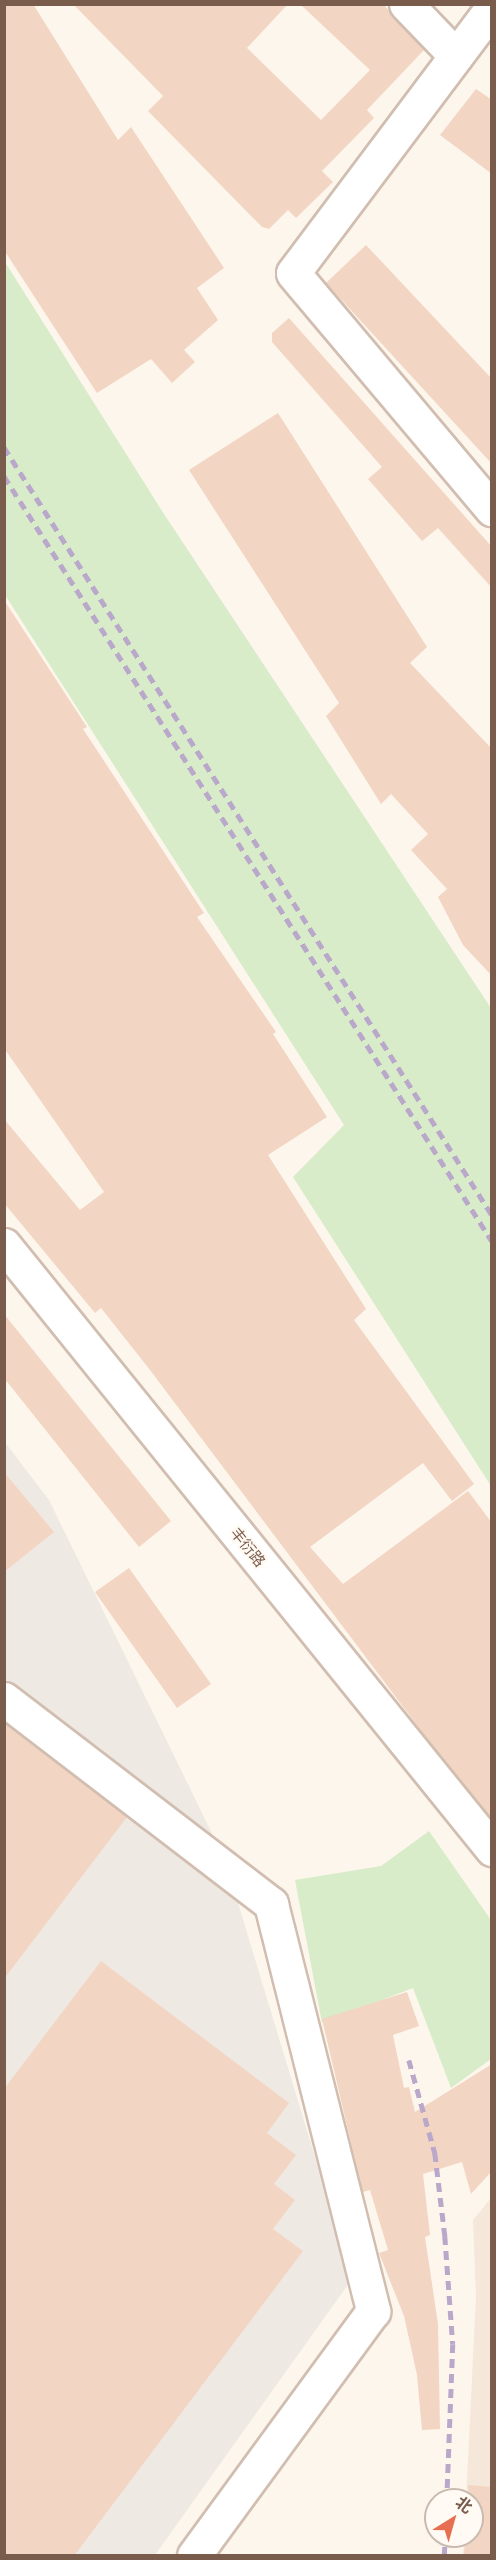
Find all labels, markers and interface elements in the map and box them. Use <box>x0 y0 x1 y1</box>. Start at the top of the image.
street label: 丰衍路 <box>227 1524 269 1570</box>
north arrow <box>424 2488 484 2548</box>
text: 北 <box>452 2493 475 2516</box>

